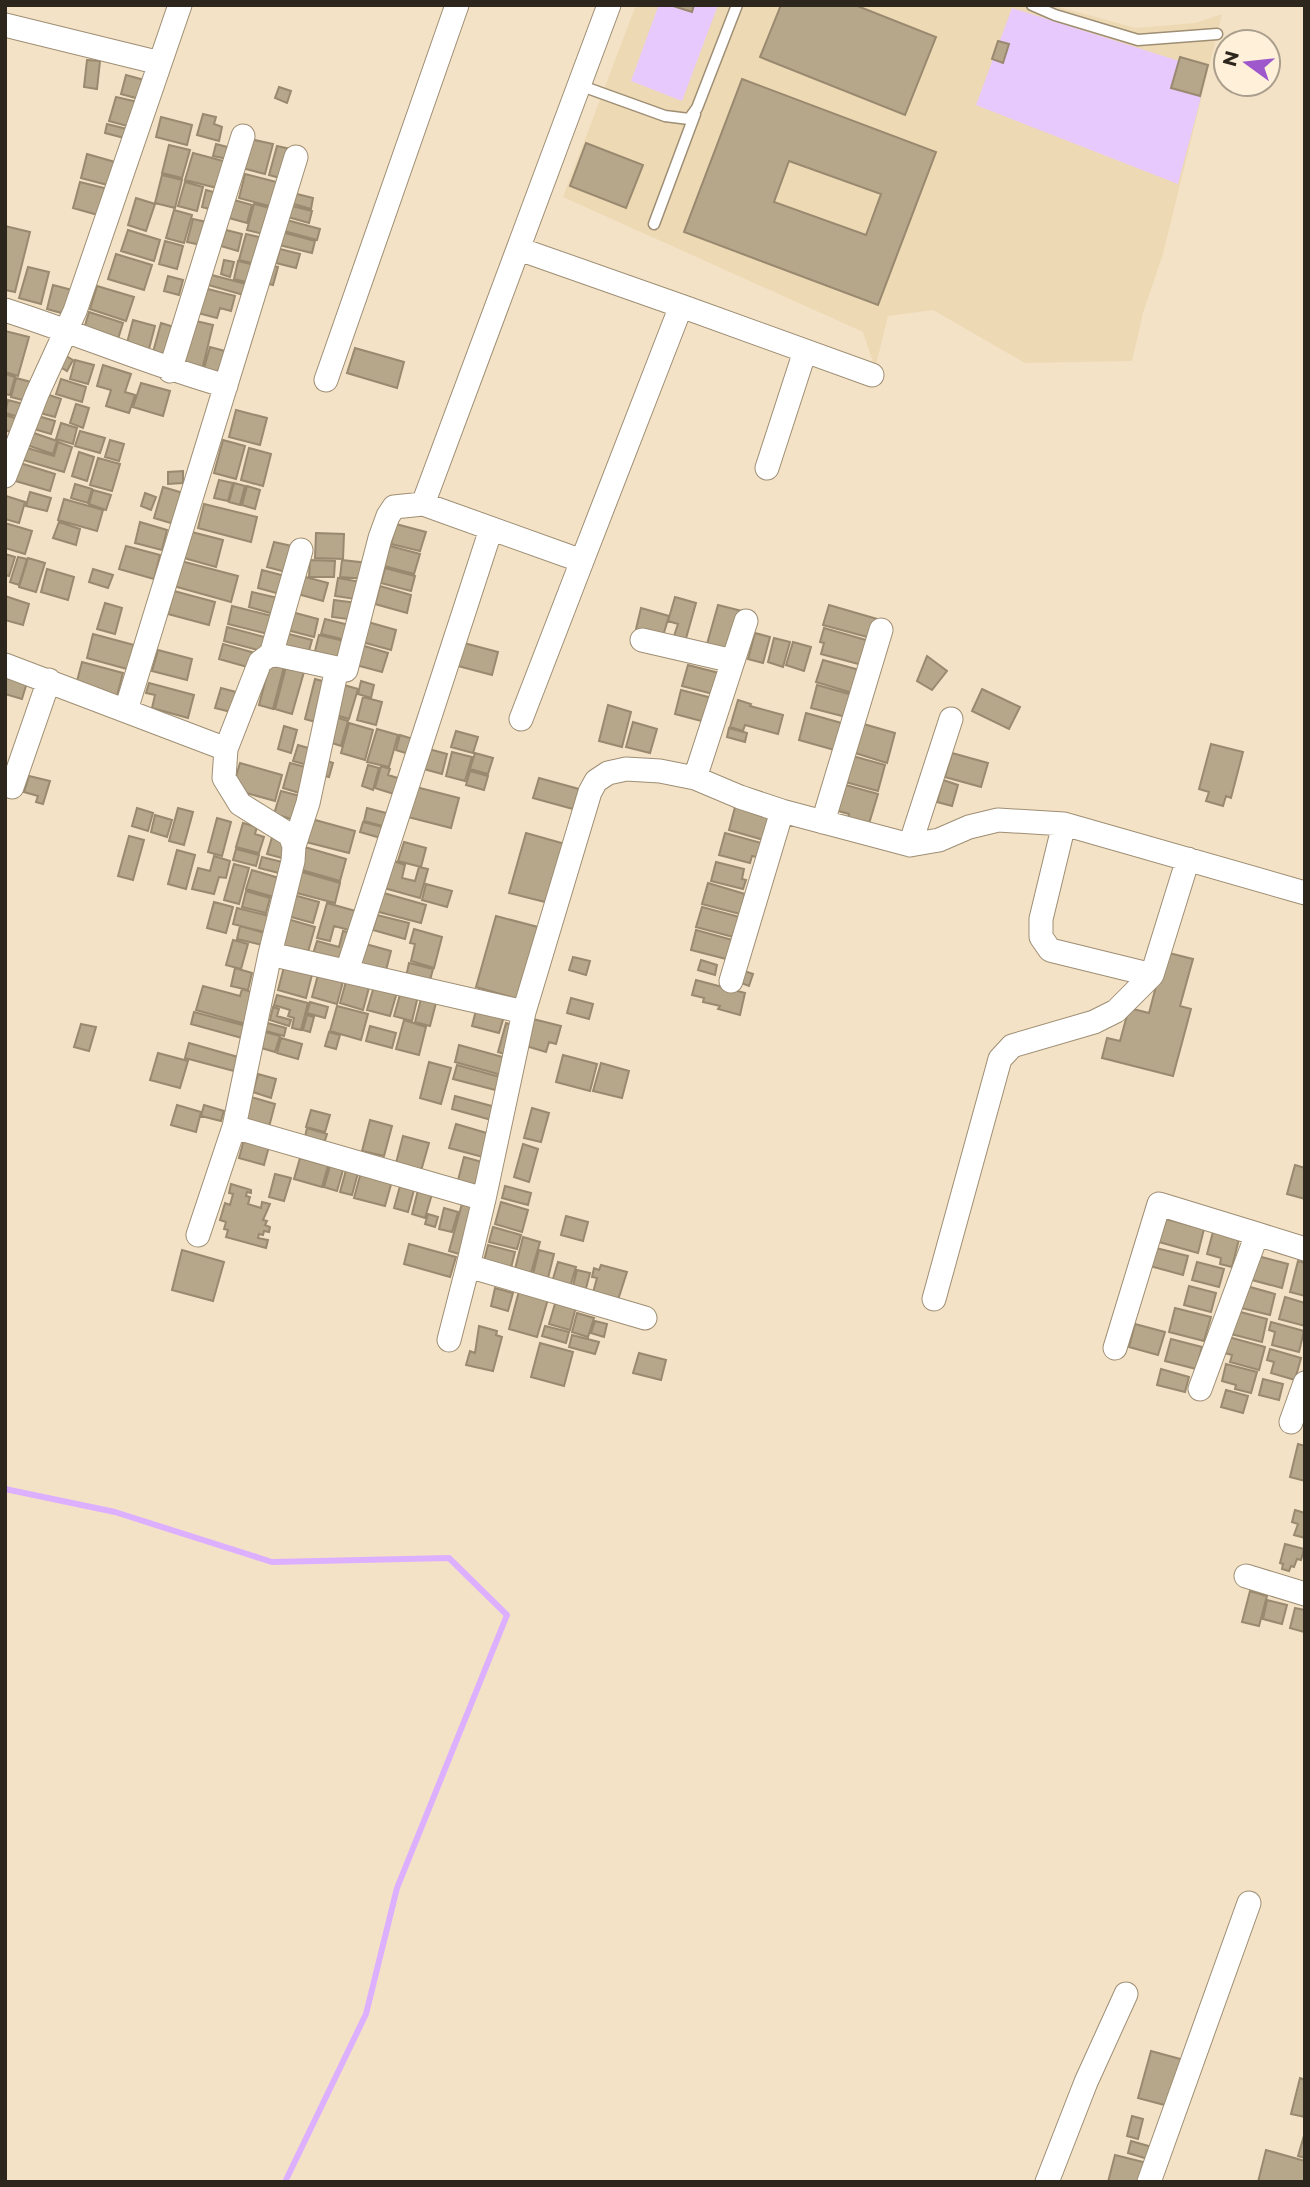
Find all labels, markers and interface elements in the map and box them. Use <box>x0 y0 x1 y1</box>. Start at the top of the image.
north arrow <box>1212 28 1282 98</box>
text: N <box>1218 48 1244 69</box>

